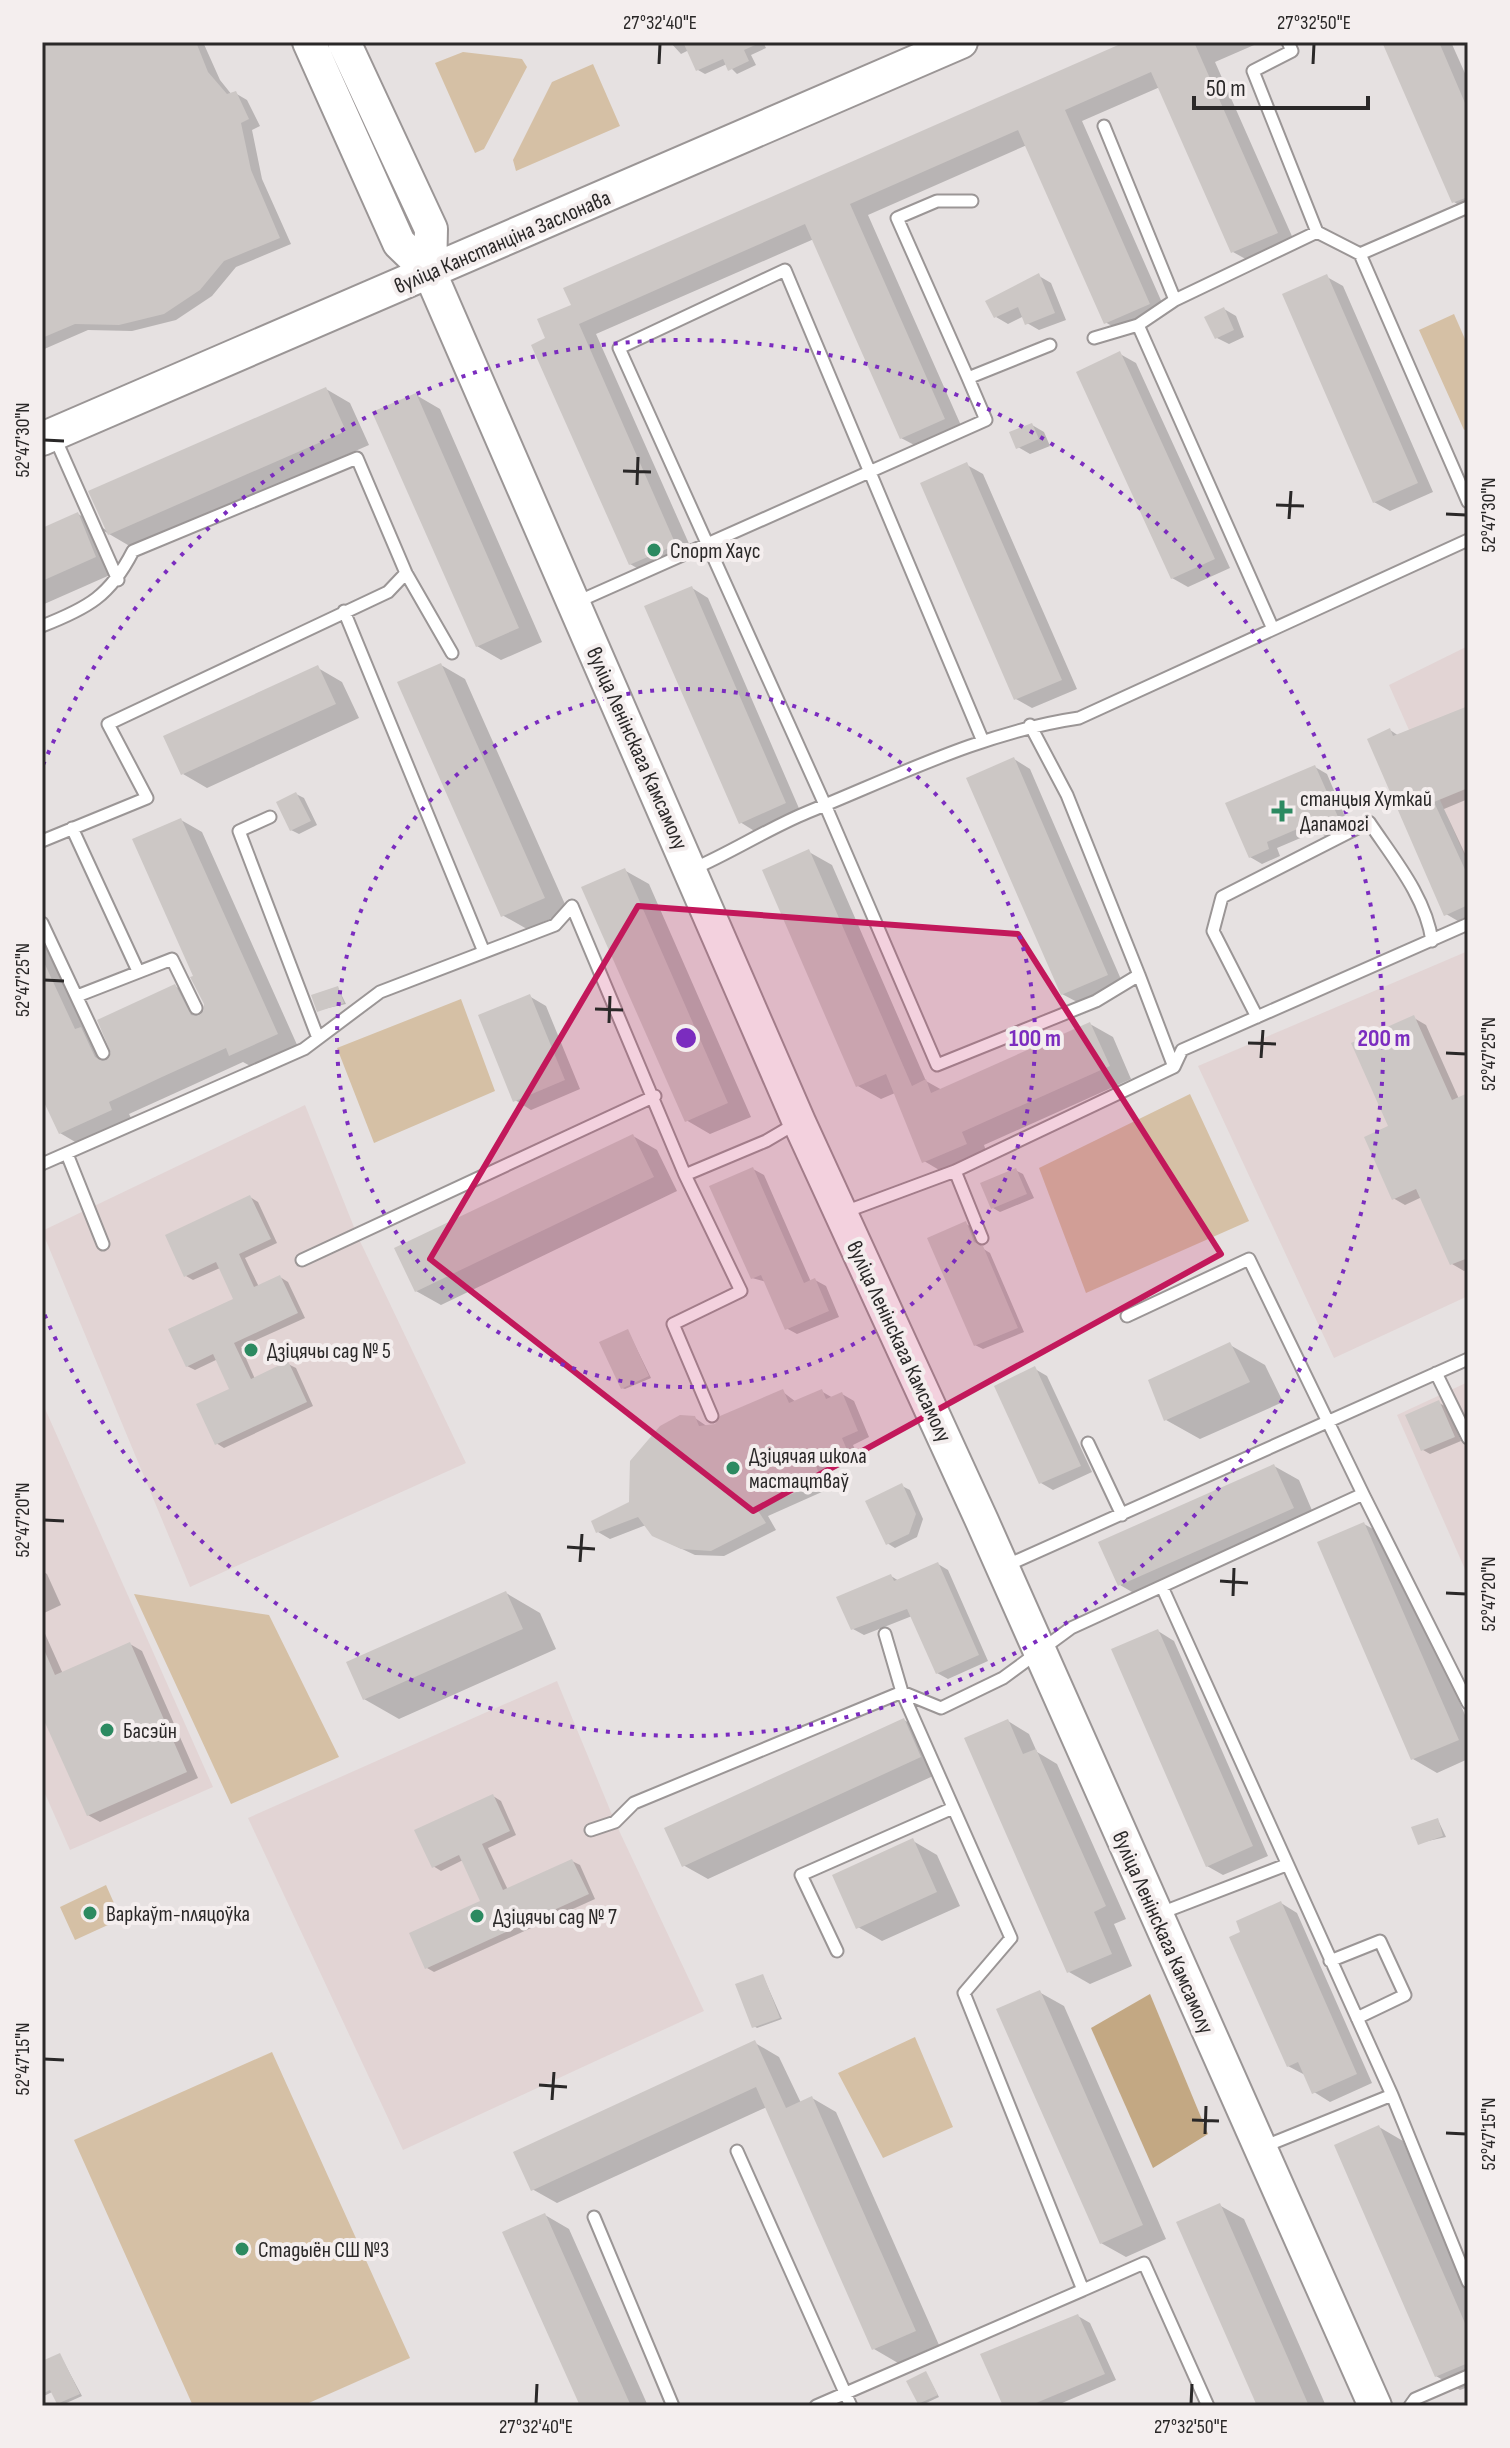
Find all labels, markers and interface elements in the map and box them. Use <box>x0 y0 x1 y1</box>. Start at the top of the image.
text: 27°32'40"E <box>623 11 697 35</box>
text: 27°32'50"E <box>1277 11 1351 35</box>
scale bar <box>1194 60 1368 110</box>
text: 50 m <box>1206 74 1246 103</box>
street label: вуліца Канстанціна Заслонава <box>390 185 615 300</box>
text: 52°47'30"N <box>11 402 35 478</box>
text: 52°47'30"N <box>1477 477 1501 553</box>
place label: Спорт Хаус <box>670 538 761 565</box>
marker: Спорт Хаус <box>645 541 663 559</box>
street label: вуліца Ленінскага Камсамолу <box>580 643 694 855</box>
place label: станцыя Хуткай Дапамогі <box>1300 786 1432 838</box>
marker: станцыя Хуткай Дапамогі <box>1271 800 1293 822</box>
text: 52°47'25"N <box>11 943 35 1017</box>
text: 52°47'25"N <box>1477 1017 1501 1091</box>
centre of rings <box>672 1024 700 1052</box>
text: 100 m <box>1009 1024 1061 1053</box>
text: 200 m <box>1357 1024 1411 1053</box>
street label: вуліца Ленінскага Камсамолу <box>840 1237 957 1447</box>
place label: Дзіцячы сад № 5 <box>267 1338 391 1365</box>
marker: Дзіцячы сад № 5 <box>242 1341 260 1359</box>
place label: Дзіцячая школа мастацтваў <box>749 1443 867 1495</box>
marker: Дзіцячая школа мастацтваў <box>724 1459 742 1477</box>
text: 52°47'20"N <box>11 1483 35 1557</box>
text: 52°47'20"N <box>1477 1557 1501 1631</box>
place label: Басэйн <box>123 1718 177 1745</box>
marker: Басэйн <box>98 1721 116 1739</box>
street label: вуліца Ленінскага Камсамолу <box>1106 1827 1220 2039</box>
place label: Варкаўт-пляцоўка <box>106 1901 250 1928</box>
marker: Варкаўт-пляцоўка <box>81 1904 99 1922</box>
place label: Дзіцячы сад № 7 <box>493 1904 617 1931</box>
marker: Дзіцячы сад № 7 <box>468 1907 486 1925</box>
text: 52°47'15"N <box>11 2023 35 2095</box>
text: 52°47'15"N <box>1477 2098 1501 2170</box>
place label: Стадыён СШ №3 <box>258 2237 389 2264</box>
marker: Стадыён СШ №3 <box>233 2240 251 2258</box>
text: 27°32'40"E <box>499 2415 573 2439</box>
text: 27°32'50"E <box>1154 2415 1228 2439</box>

